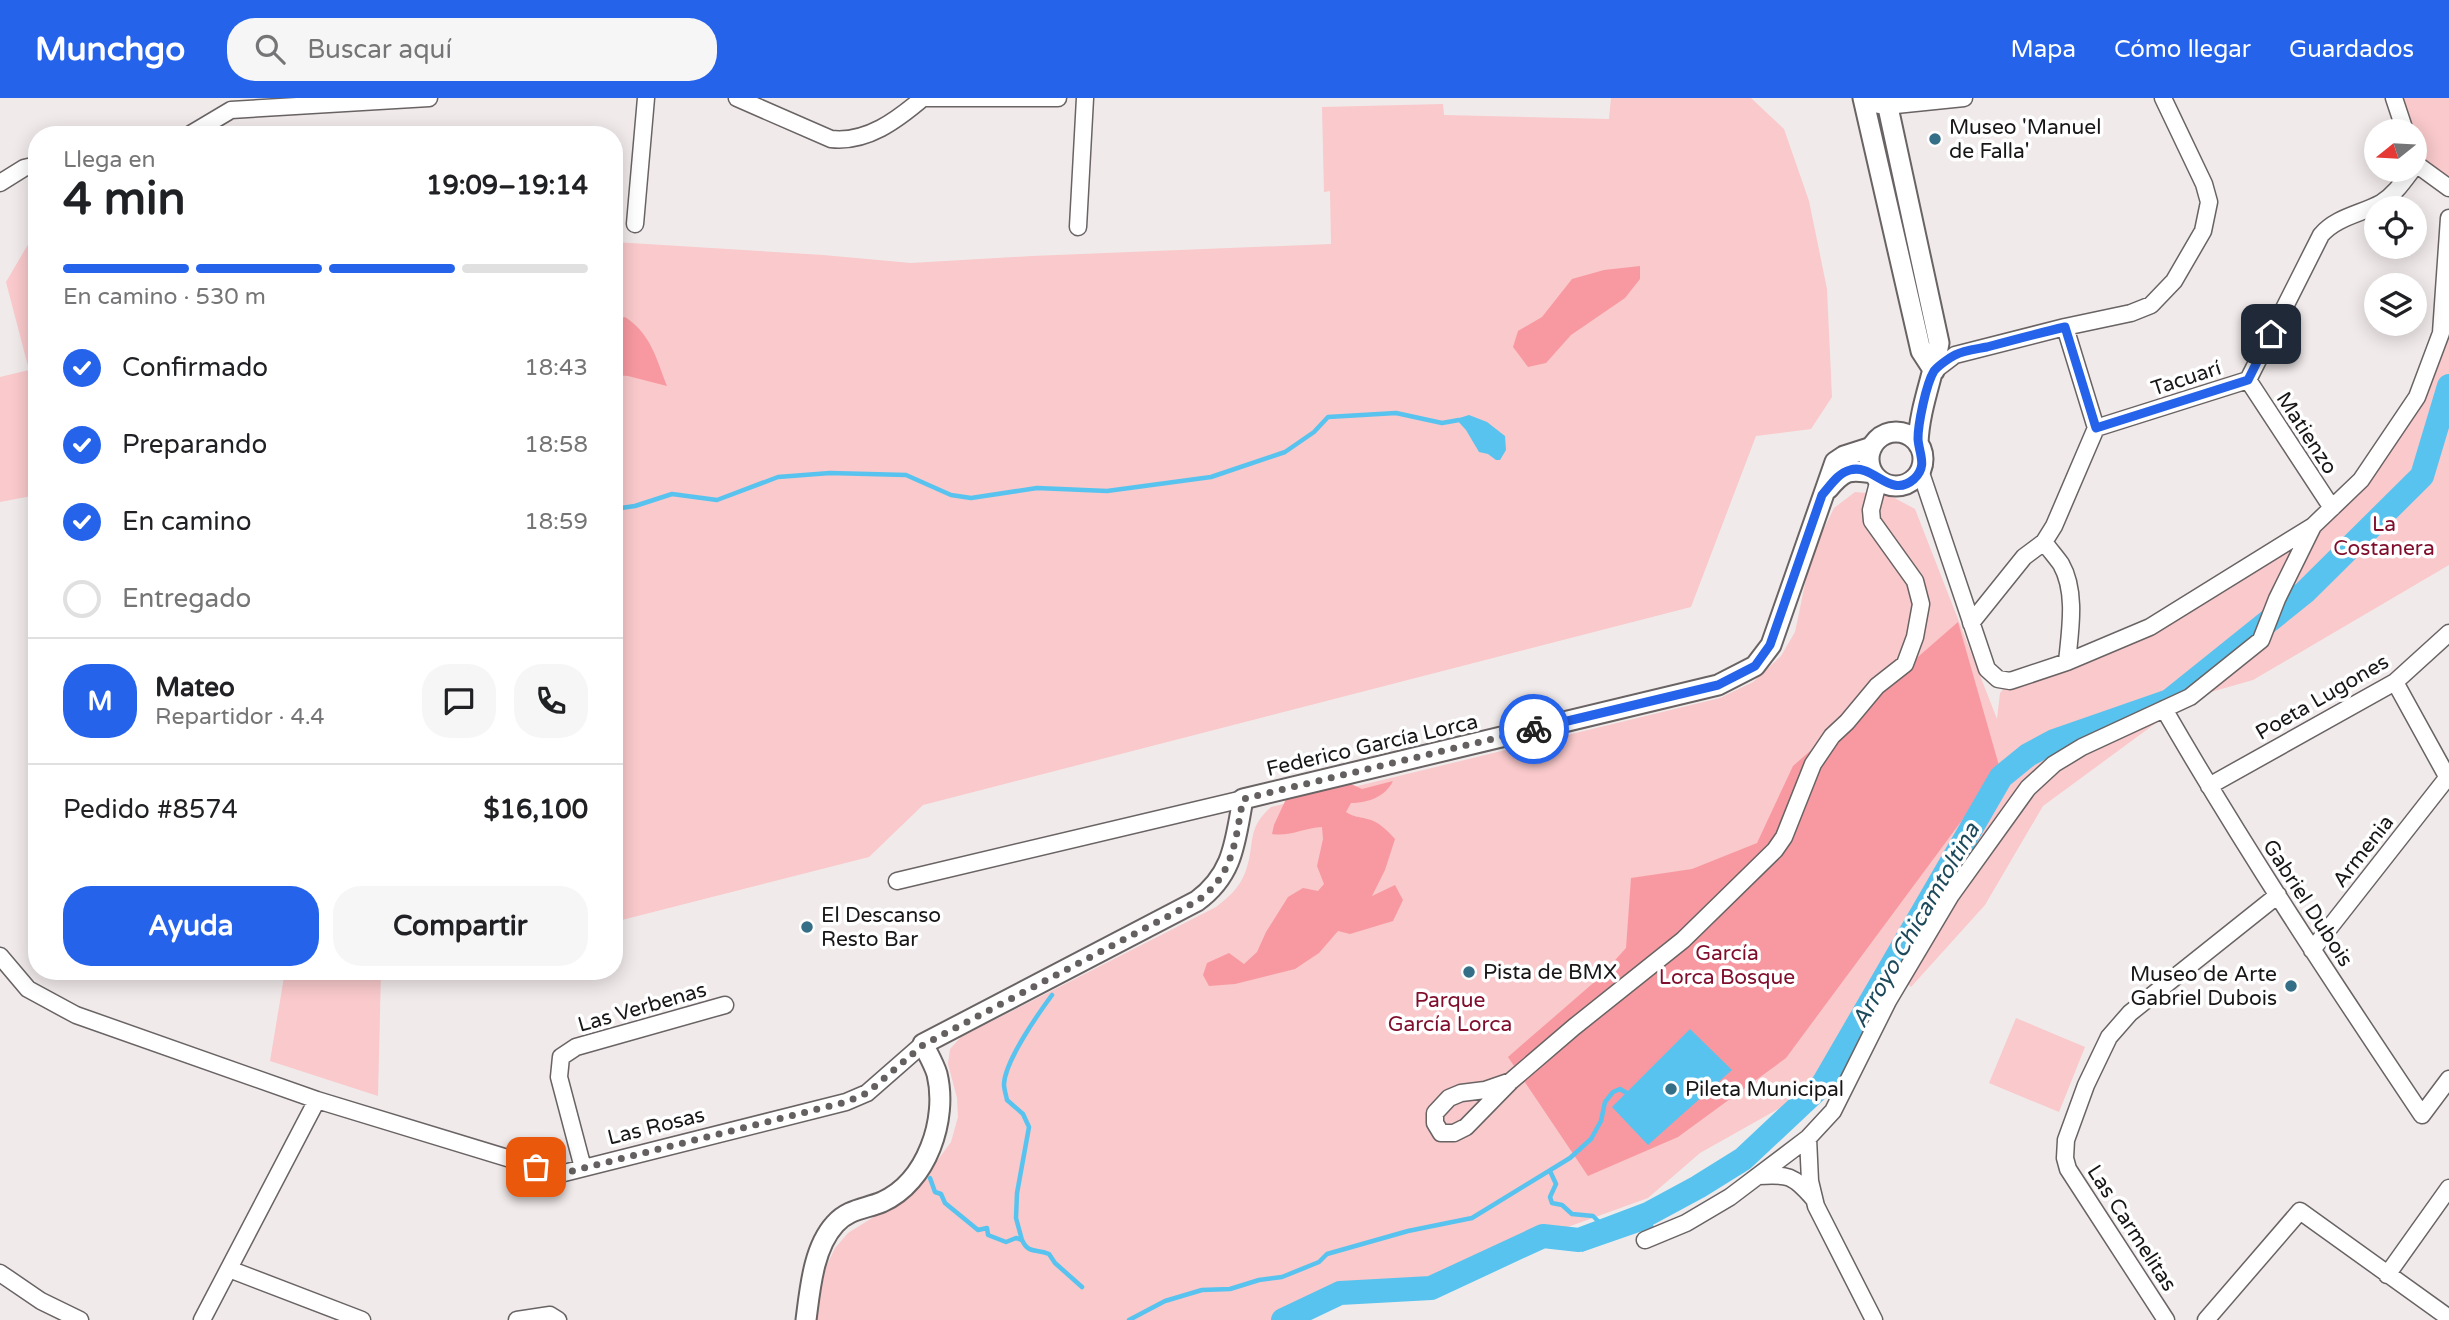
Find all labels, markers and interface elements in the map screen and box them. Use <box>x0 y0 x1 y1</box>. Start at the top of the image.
search box <box>227 18 717 81</box>
text: Munchgo <box>35 30 185 69</box>
icon: search <box>251 30 289 68</box>
text: Buscar aquí <box>307 34 452 65</box>
text: Mapa <box>2011 35 2076 64</box>
text: Cómo llegar <box>2114 35 2251 64</box>
text: Guardados <box>2289 35 2414 64</box>
place label: Museo 'Manuel de Falla' <box>1949 115 2101 164</box>
north arrow <box>2364 119 2427 182</box>
map controls <box>2364 119 2427 336</box>
marker: Museo 'Manuel de Falla' <box>1927 131 1943 147</box>
text: Llega en <box>63 146 155 174</box>
text: 19:09–19:14 <box>426 170 588 201</box>
text: 4 min <box>63 172 186 227</box>
button: locate <box>2364 196 2427 259</box>
button: layers <box>2364 273 2427 336</box>
text: En camino · 530 m <box>63 283 266 311</box>
pin <box>2241 304 2301 364</box>
icon: home <box>2252 315 2290 353</box>
icon: check <box>63 349 101 387</box>
text: Confirmado <box>122 352 268 383</box>
text: 18:43 <box>524 354 588 382</box>
street label: Tacuarí <box>2148 355 2224 401</box>
street label: Matienzo <box>2271 387 2342 479</box>
icon: check <box>63 426 101 464</box>
text: Preparando <box>122 429 267 460</box>
text: 18:58 <box>524 431 588 459</box>
icon: check <box>63 503 101 541</box>
text: En camino <box>122 506 251 537</box>
text: 18:59 <box>524 508 588 536</box>
park label: La Costanera <box>2333 512 2435 561</box>
text: Entregado <box>122 583 251 614</box>
street label: Poeta Lugones <box>2251 649 2393 746</box>
button: chat <box>422 664 496 738</box>
button: phone <box>514 664 588 738</box>
text: Mateo <box>155 672 235 703</box>
text: M <box>87 686 113 717</box>
courier <box>1499 694 1569 764</box>
text: Repartidor · 4.4 <box>155 703 325 731</box>
street label: Federico García Lorca <box>1264 709 1480 782</box>
icon: bike <box>1515 710 1553 748</box>
text: Pedido #8574 <box>63 794 238 825</box>
text: $16,100 <box>484 794 588 825</box>
street label: Armenia <box>2328 810 2399 892</box>
water label: Arroyo Chicamtoltina <box>1846 817 1986 1033</box>
street label: Gabriel Dubois <box>2257 835 2358 972</box>
button: Ayuda <box>63 886 319 966</box>
button: Compartir <box>333 886 588 966</box>
place label: El Descanso Resto Bar <box>821 903 941 952</box>
marker: El Descanso Resto Bar <box>799 919 815 935</box>
park label: García Lorca Bosque <box>1659 941 1795 990</box>
place label: Pista de BMX <box>1483 960 1617 985</box>
place label: Museo de Arte Gabriel Dubois <box>2130 962 2277 1011</box>
marker: Pista de BMX <box>1461 964 1477 980</box>
street label: Las Verbenas <box>575 977 709 1038</box>
marker: Museo de Arte Gabriel Dubois <box>2283 978 2299 994</box>
park label: Parque García Lorca <box>1388 988 1512 1037</box>
place label: Pileta Municipal <box>1685 1077 1844 1102</box>
marker: Pileta Municipal <box>1663 1081 1679 1097</box>
street label: Las Rosas <box>605 1102 707 1151</box>
pin <box>506 1137 566 1197</box>
icon: bag <box>517 1148 555 1186</box>
street label: Las Carmelitas <box>2082 1160 2182 1296</box>

